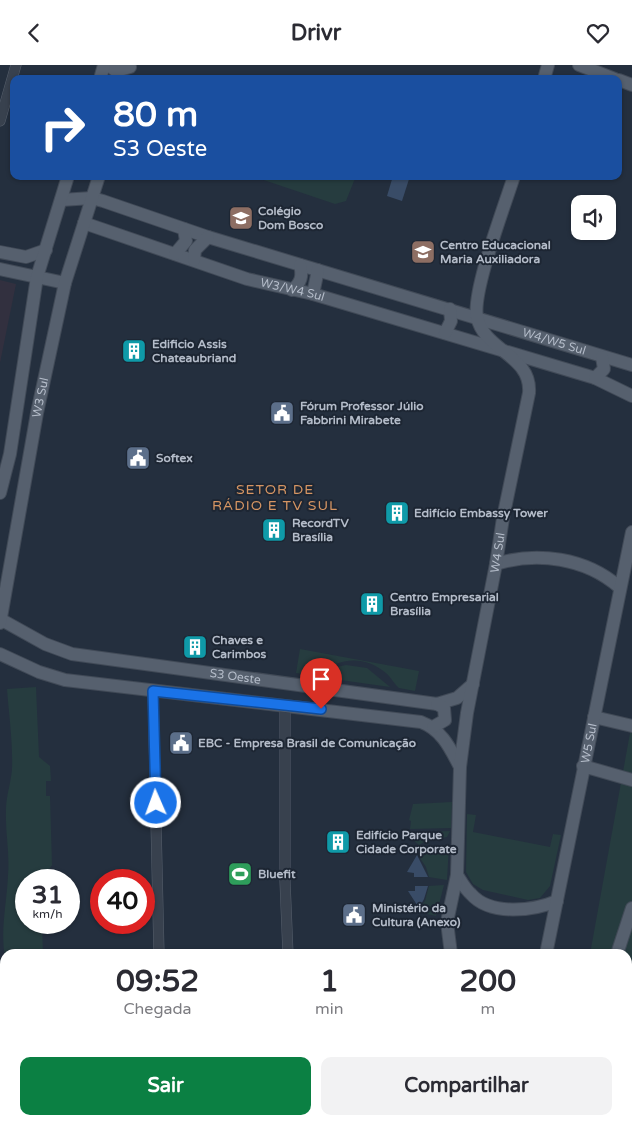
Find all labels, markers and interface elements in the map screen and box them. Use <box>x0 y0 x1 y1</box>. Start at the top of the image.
icon: back <box>20 19 48 47</box>
icon: heart <box>584 19 612 47</box>
text: Drivr <box>291 20 341 46</box>
text: 80 m <box>113 94 198 136</box>
icon: right <box>30 95 95 160</box>
text: S3 Oeste <box>113 136 207 162</box>
map controls <box>571 195 616 240</box>
button: sound <box>571 195 616 240</box>
place label: Colégio Dom Bosco <box>258 204 323 232</box>
school or university icon: Colégio Dom Bosco <box>228 205 254 231</box>
place label: Centro Educacional Maria Auxiliadora <box>440 238 551 266</box>
school or university icon: Centro Educacional Maria Auxiliadora <box>410 239 436 265</box>
street label: W3/W4 Sul <box>259 275 326 304</box>
street label: W4/W5 Sul <box>521 325 587 358</box>
place label: Edificio Assis Chateaubriand <box>152 337 236 365</box>
building icon: Edificio Assis Chateaubriand <box>121 338 147 364</box>
street label: W3 Sul <box>29 376 51 419</box>
place label: Fórum Professor Júlio Fabbrini Mirabete <box>300 399 424 427</box>
public building icon: Fórum Professor Júlio Fabbrini Mirabete <box>269 400 295 426</box>
public building icon: Softex <box>125 445 151 471</box>
place label: Softex <box>156 451 193 465</box>
district label: SETOR DE RÁDIO E TV SUL <box>212 481 338 514</box>
building icon: Edifício Embassy Tower <box>384 500 410 526</box>
place label: Edifício Embassy Tower <box>414 506 548 521</box>
place label: RecordTV Brasília <box>292 516 350 544</box>
building icon: RecordTV Brasília <box>261 517 287 543</box>
street label: W4 Sul <box>487 532 508 574</box>
place label: Centro Empresarial Brasília <box>390 590 499 618</box>
building icon: Centro Empresarial Brasília <box>359 591 385 617</box>
place label: Chaves e Carimbos <box>212 633 267 661</box>
building icon: Chaves e Carimbos <box>182 634 208 660</box>
pin <box>300 658 342 709</box>
icon: arrive <box>307 665 335 693</box>
street label: S3 Oeste <box>209 666 262 687</box>
street label: W5 Sul <box>578 722 600 765</box>
public building icon: EBC - Empresa Brasil de Comunicação <box>168 730 194 756</box>
place label: EBC - Empresa Brasil de Comunicação <box>198 736 416 751</box>
position arrow <box>129 776 181 828</box>
place label: Edifício Parque Cidade Corporate <box>356 828 457 857</box>
building icon: Edifício Parque Cidade Corporate <box>325 829 351 855</box>
sports icon: Bluefit <box>227 861 253 887</box>
place label: Bluefit <box>258 867 296 881</box>
speed limit sign: 40 <box>90 869 155 934</box>
text: 31 <box>32 880 63 910</box>
place label: Ministério da Cultura (Anexo) <box>372 901 461 929</box>
public building icon: Ministério da Cultura (Anexo) <box>341 902 367 928</box>
text: km/h <box>32 907 63 921</box>
text: 09:52 <box>116 963 199 1000</box>
text: 1 <box>320 963 339 1000</box>
text: 200 <box>460 963 516 1000</box>
text: Chegada <box>124 999 192 1019</box>
text: min <box>315 999 344 1019</box>
text: m <box>480 999 495 1019</box>
button: Sair <box>20 1057 311 1115</box>
button: Compartilhar <box>321 1057 612 1115</box>

